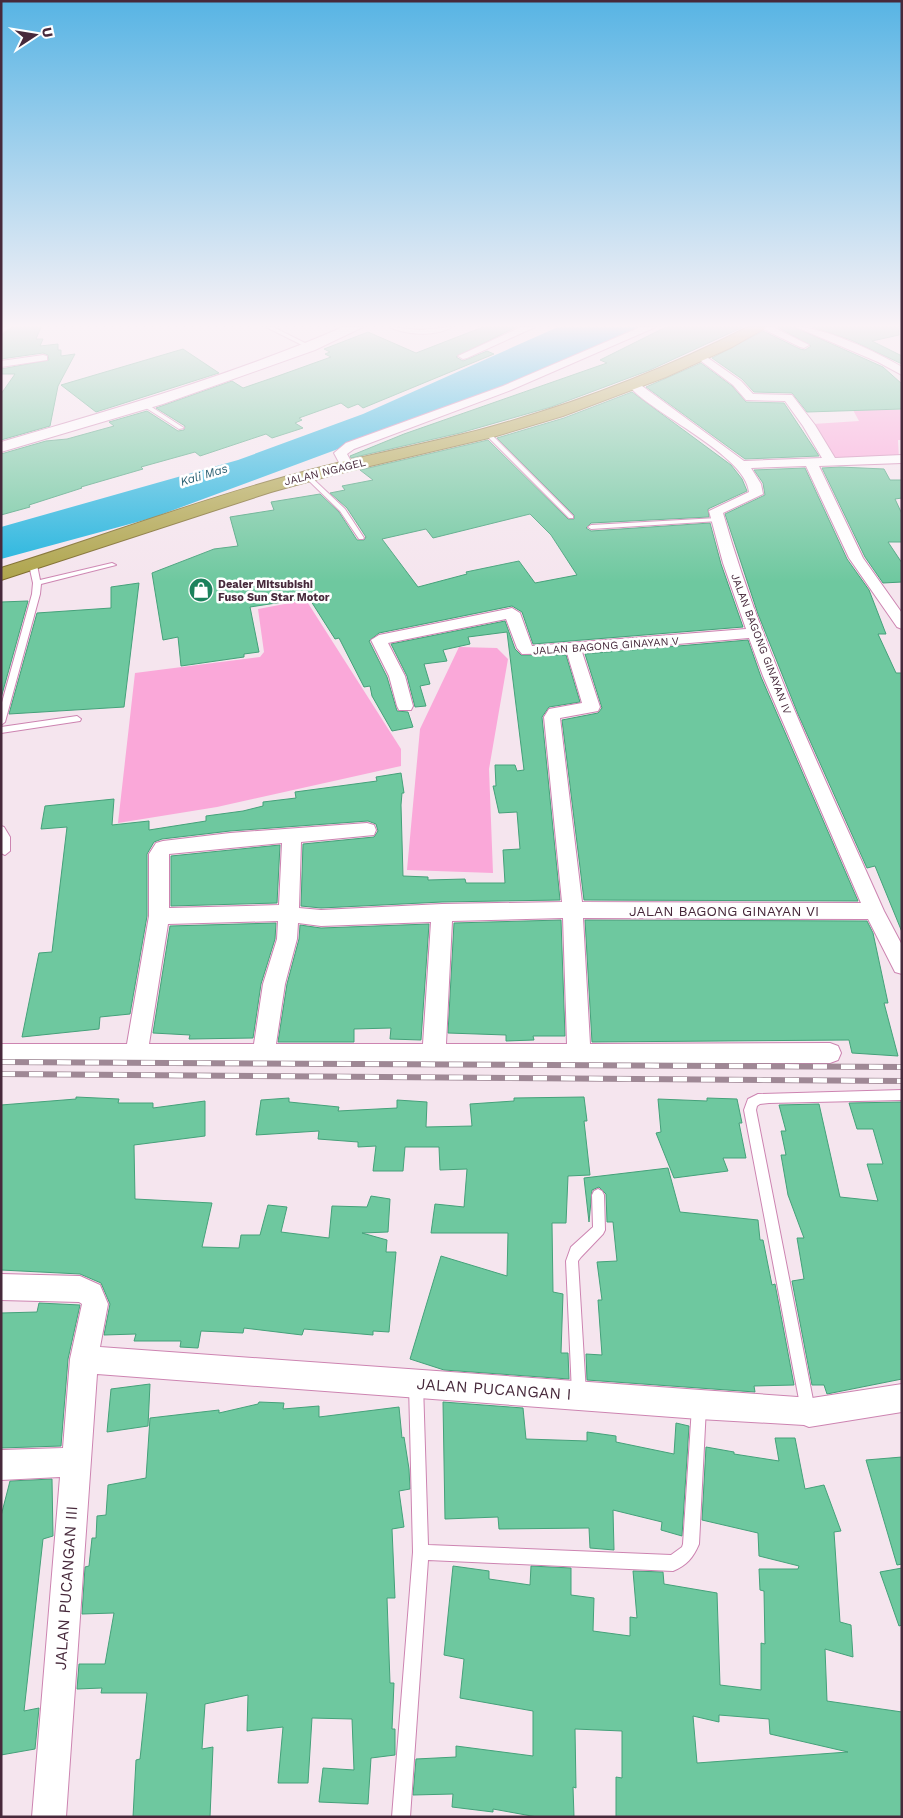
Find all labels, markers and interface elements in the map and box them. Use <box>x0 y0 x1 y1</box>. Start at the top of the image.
north arrow <box>10 10 60 60</box>
text: U <box>39 26 57 39</box>
street label: JALAN NGAGEL <box>283 455 367 488</box>
water label: Kali Mas <box>179 461 229 489</box>
street label: JALAN BAGONG GINAYAN IV <box>728 572 794 716</box>
shop icon: Dealer Mitsubishi Fuso Sun Star Motor <box>188 577 214 603</box>
place label: Dealer Mitsubishi Fuso Sun Star Motor <box>218 578 330 604</box>
street label: JALAN BAGONG GINAYAN V <box>533 634 679 658</box>
street label: JALAN BAGONG GINAYAN VI <box>629 903 819 919</box>
street label: JALAN PUCANGAN I <box>416 1374 572 1404</box>
street label: JALAN PUCANGAN III <box>51 1505 81 1671</box>

